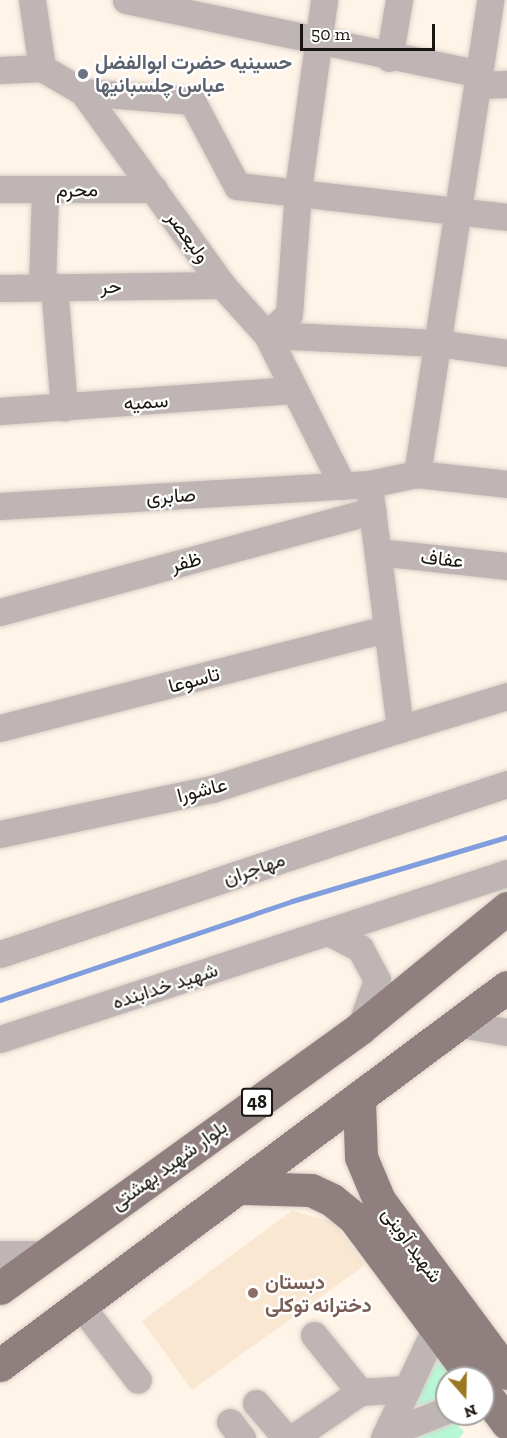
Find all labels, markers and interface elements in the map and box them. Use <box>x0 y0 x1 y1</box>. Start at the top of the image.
scale bar <box>303 12 438 50</box>
text: 50 m <box>311 23 350 45</box>
place label: حسینیه حضرت ابوالفضل عباس چلسبانیها <box>95 51 292 98</box>
marker: حسینیه حضرت ابوالفضل عباس چلسبانیها <box>76 67 90 81</box>
street label: محرم <box>56 178 98 202</box>
street label: ولیعصر <box>161 206 215 268</box>
street label: حر <box>100 274 122 298</box>
street label: سمیه <box>123 388 169 416</box>
street label: صابری <box>146 483 196 509</box>
street label: عفاف <box>419 545 465 573</box>
street label: ظفر <box>168 546 204 578</box>
street label: تاسوعا <box>166 662 222 698</box>
street label: عاشورا <box>175 772 229 808</box>
street label: مهاجران <box>220 847 288 891</box>
street label: شهید خدابنده <box>109 958 221 1014</box>
road number: 48 <box>240 1087 274 1117</box>
street label: بلوار شهید بهشتی <box>106 1115 232 1215</box>
street label: شهید آوینی <box>377 1202 447 1288</box>
place label: دبستان دخترانه توکلی <box>265 1270 372 1317</box>
marker: دبستان دخترانه توکلی <box>246 1286 260 1300</box>
north arrow <box>435 1366 495 1426</box>
text: N <box>462 1400 480 1423</box>

